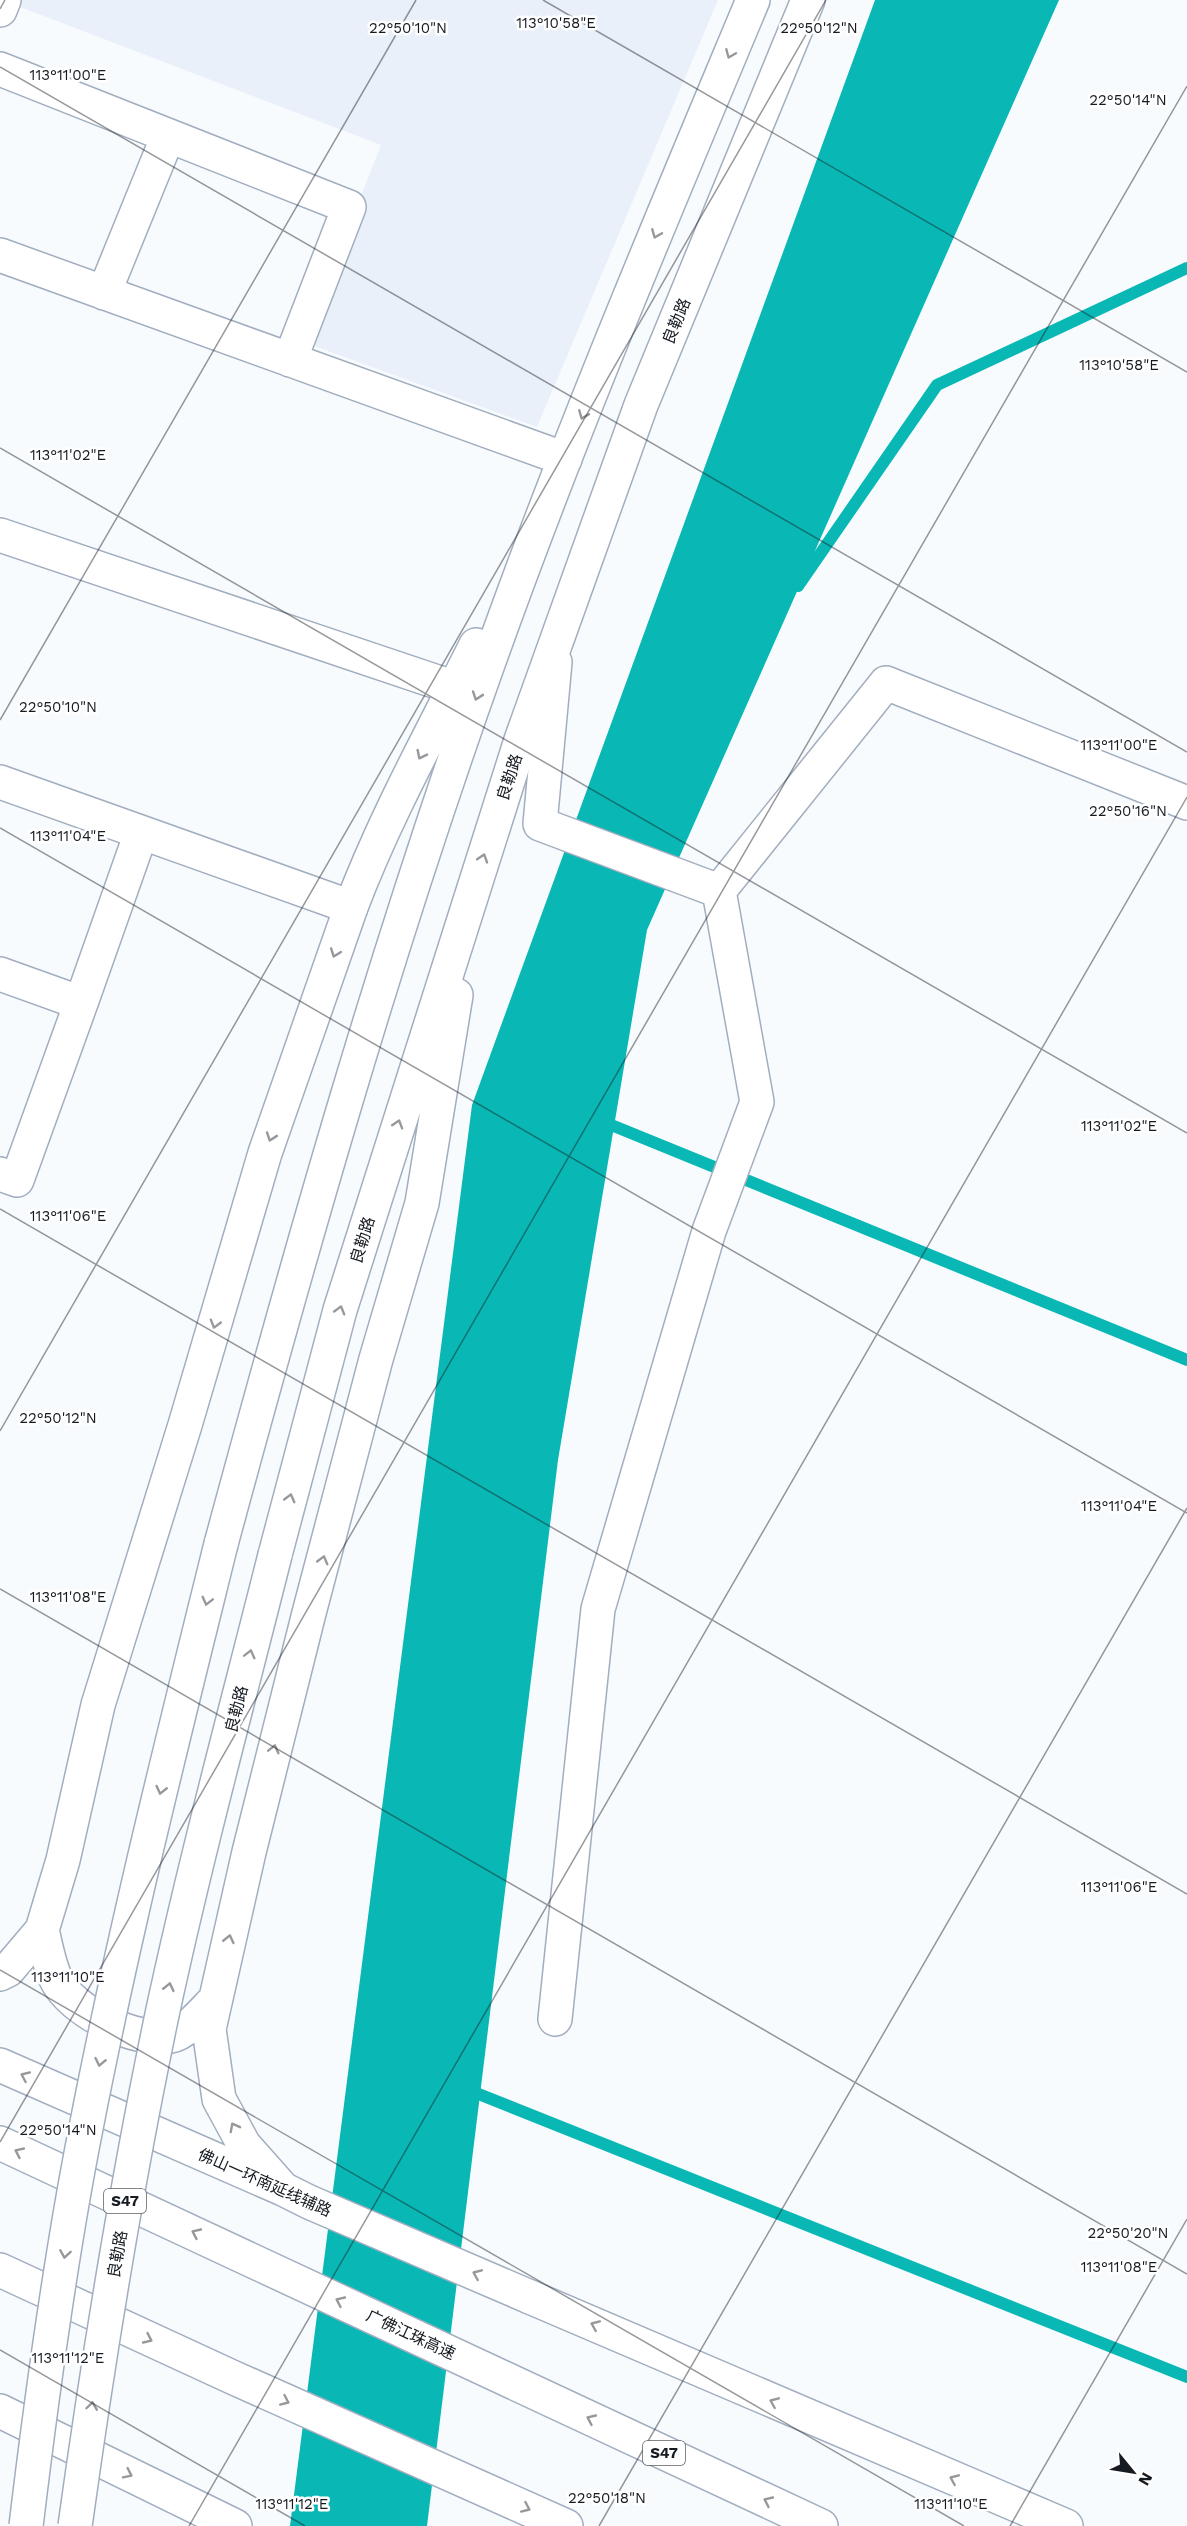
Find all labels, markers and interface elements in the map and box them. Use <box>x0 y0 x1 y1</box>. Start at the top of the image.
text: 113°10'58"E <box>516 14 596 32</box>
text: 22°50'10"N <box>369 19 447 37</box>
text: 22°50'12"N <box>780 19 858 37</box>
one-way arrow <box>725 48 737 59</box>
text: 113°11'00"E <box>30 66 106 84</box>
text: 22°50'14"N <box>1089 91 1167 109</box>
one-way arrow <box>651 228 663 239</box>
street label: 良勒路 <box>659 295 694 347</box>
text: 113°10'58"E <box>1079 356 1159 374</box>
one-way arrow <box>578 409 590 420</box>
text: 113°11'02"E <box>30 446 106 464</box>
one-way arrow <box>471 690 484 701</box>
text: 22°50'10"N <box>19 698 97 716</box>
text: 113°11'00"E <box>1081 736 1157 754</box>
one-way arrow <box>417 749 428 760</box>
street label: 良勒路 <box>493 751 526 803</box>
text: 22°50'16"N <box>1089 802 1167 820</box>
text: 113°11'04"E <box>30 827 106 845</box>
one-way arrow <box>476 853 488 864</box>
one-way arrow <box>329 947 342 958</box>
text: 113°11'02"E <box>1081 1117 1157 1135</box>
one-way arrow <box>391 1119 403 1130</box>
one-way arrow <box>265 1131 278 1142</box>
text: 113°11'06"E <box>30 1207 106 1225</box>
street label: 良勒路 <box>346 1214 379 1266</box>
one-way arrow <box>333 1305 345 1316</box>
one-way arrow <box>210 1318 222 1329</box>
text: 22°50'12"N <box>19 1409 97 1427</box>
one-way arrow <box>283 1493 295 1504</box>
text: 113°11'04"E <box>1081 1497 1157 1515</box>
one-way arrow <box>315 1555 328 1565</box>
text: 113°11'08"E <box>30 1588 106 1606</box>
one-way arrow <box>202 1595 214 1605</box>
one-way arrow <box>242 1650 255 1660</box>
street label: 良勒路 <box>221 1684 252 1735</box>
one-way arrow <box>267 1744 280 1754</box>
one-way arrow <box>155 1785 168 1795</box>
text: 113°11'06"E <box>1081 1878 1157 1896</box>
one-way arrow <box>221 1934 234 1944</box>
text: 113°11'10"E <box>31 1968 105 1986</box>
one-way arrow <box>161 1982 174 1992</box>
one-way arrow <box>94 2057 107 2067</box>
one-way arrow <box>21 2071 32 2083</box>
text: 22°50'14"N <box>19 2121 97 2139</box>
one-way arrow <box>230 2123 241 2133</box>
street label: 佛山一环南延线辅路 <box>195 2144 334 2220</box>
one-way arrow <box>14 2147 25 2159</box>
road number: S47 <box>104 2189 146 2213</box>
text: 22°50'20"N <box>1087 2224 1169 2242</box>
street label: 良勒路 <box>104 2229 131 2279</box>
one-way arrow <box>192 2229 203 2241</box>
one-way arrow <box>59 2249 72 2259</box>
text: 113°11'08"E <box>1081 2258 1157 2276</box>
one-way arrow <box>472 2269 483 2281</box>
one-way arrow <box>336 2296 347 2308</box>
street label: 广佛江珠高速 <box>363 2306 458 2363</box>
one-way arrow <box>591 2320 602 2332</box>
one-way arrow <box>142 2331 153 2343</box>
text: 113°11'12"E <box>32 2349 104 2367</box>
one-way arrow <box>279 2394 290 2406</box>
one-way arrow <box>770 2397 781 2409</box>
one-way arrow <box>85 2401 97 2410</box>
one-way arrow <box>587 2414 598 2426</box>
road number: S47 <box>643 2441 685 2465</box>
north arrow <box>1103 2442 1163 2502</box>
one-way arrow <box>122 2466 133 2478</box>
text: N <box>1134 2469 1157 2489</box>
one-way arrow <box>949 2474 960 2486</box>
text: 22°50'18"N <box>568 2489 646 2507</box>
text: 113°11'12"E <box>256 2495 328 2513</box>
text: 113°11'10"E <box>914 2495 988 2513</box>
one-way arrow <box>763 2497 774 2509</box>
one-way arrow <box>520 2501 531 2513</box>

